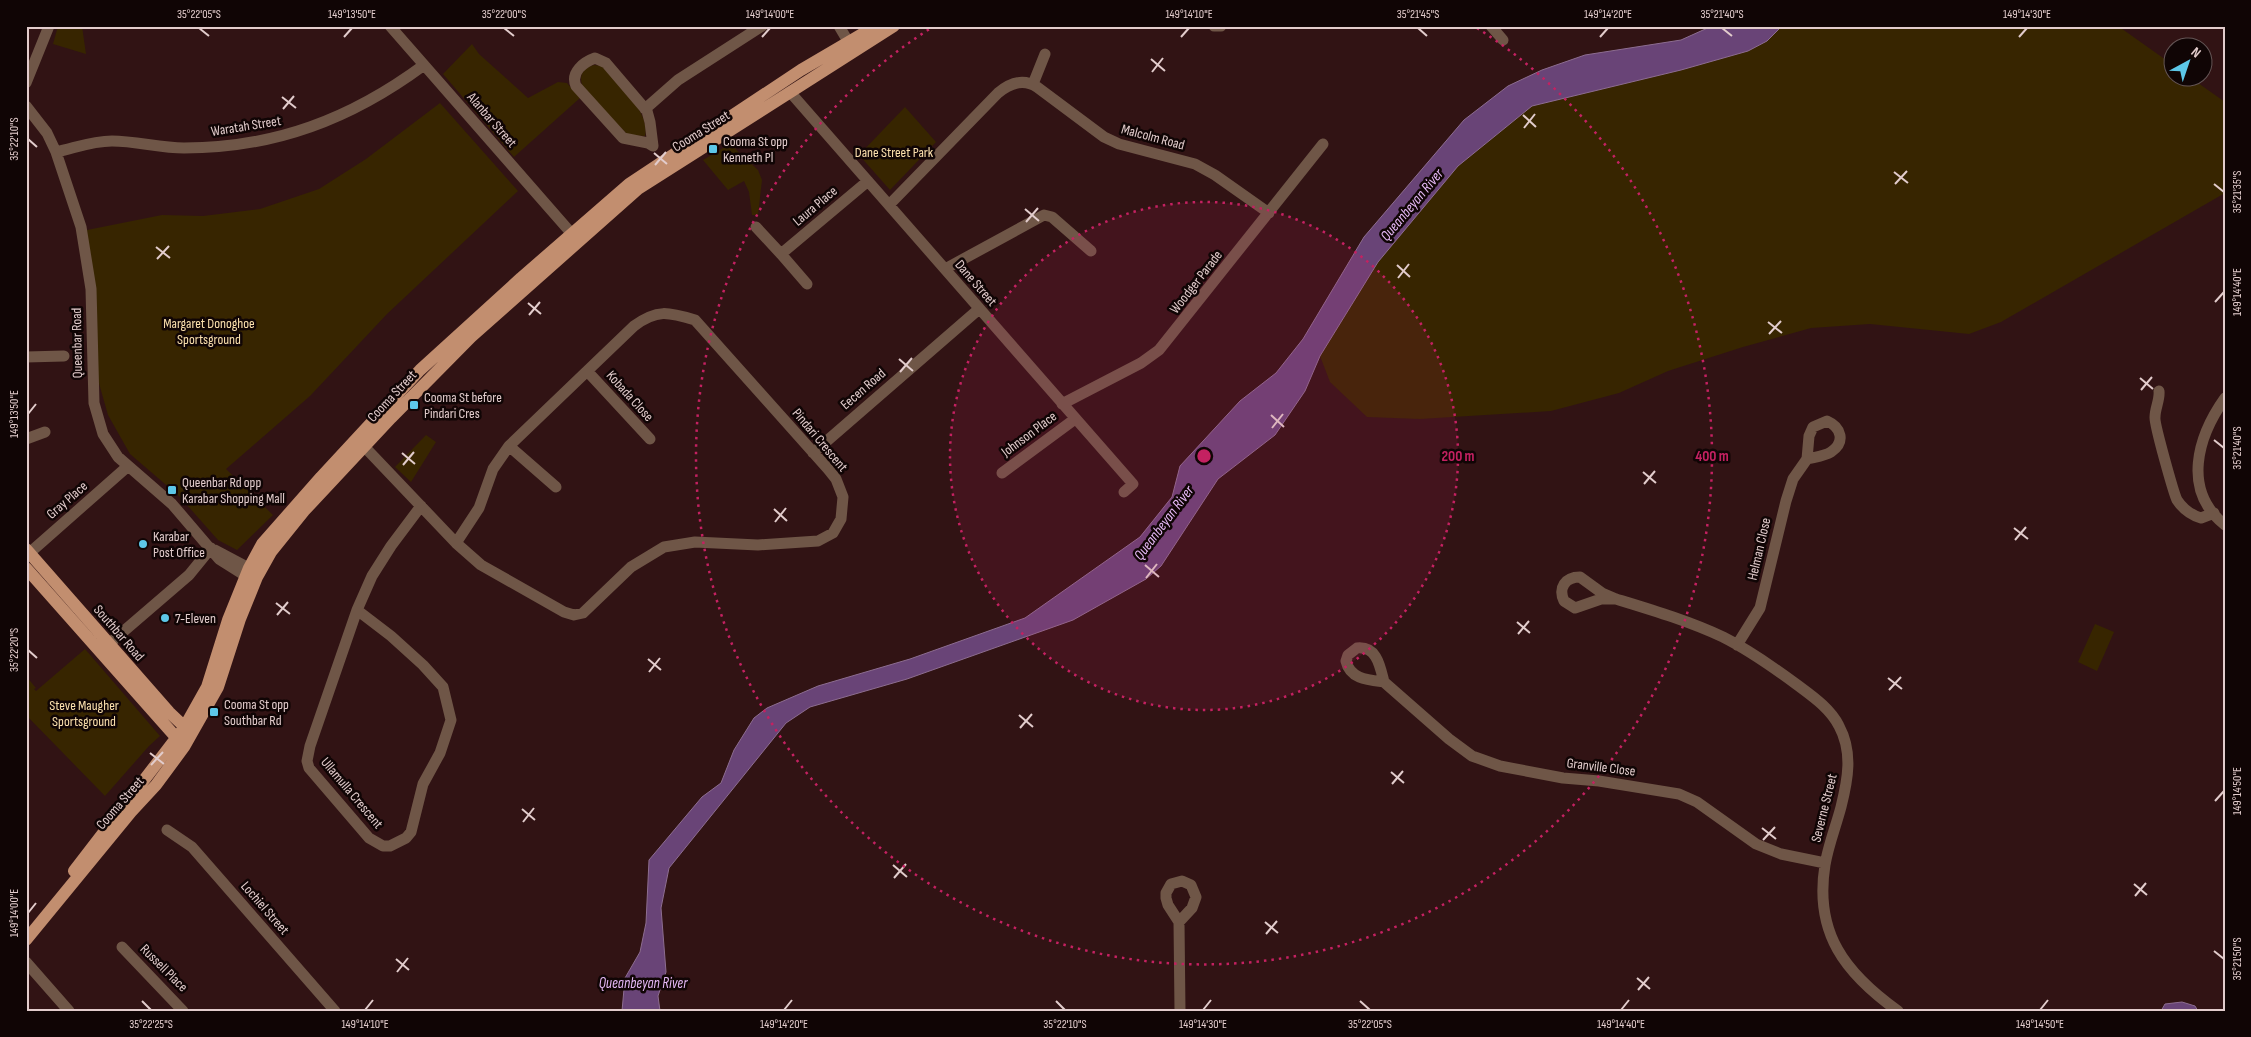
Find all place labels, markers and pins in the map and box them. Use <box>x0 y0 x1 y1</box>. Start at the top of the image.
place label: Cooma St opp Kenneth Pl <box>723 133 788 166</box>
marker: Cooma St opp Kenneth Pl <box>707 143 719 155</box>
place label: Cooma St before Pindari Cres <box>424 389 502 422</box>
marker: Cooma St before Pindari Cres <box>408 399 420 411</box>
centre of rings <box>1195 447 1213 465</box>
place label: Queenbar Rd opp Karabar Shopping Mall <box>182 474 285 507</box>
marker: Queenbar Rd opp Karabar Shopping Mall <box>166 484 178 496</box>
place label: Karabar Post Office <box>153 528 205 561</box>
marker: Karabar Post Office <box>137 538 149 550</box>
place label: 7-Eleven <box>175 610 216 627</box>
marker: 7-Eleven <box>159 612 171 624</box>
place label: Cooma St opp Southbar Rd <box>224 696 289 729</box>
marker: Cooma St opp Southbar Rd <box>208 706 220 718</box>

